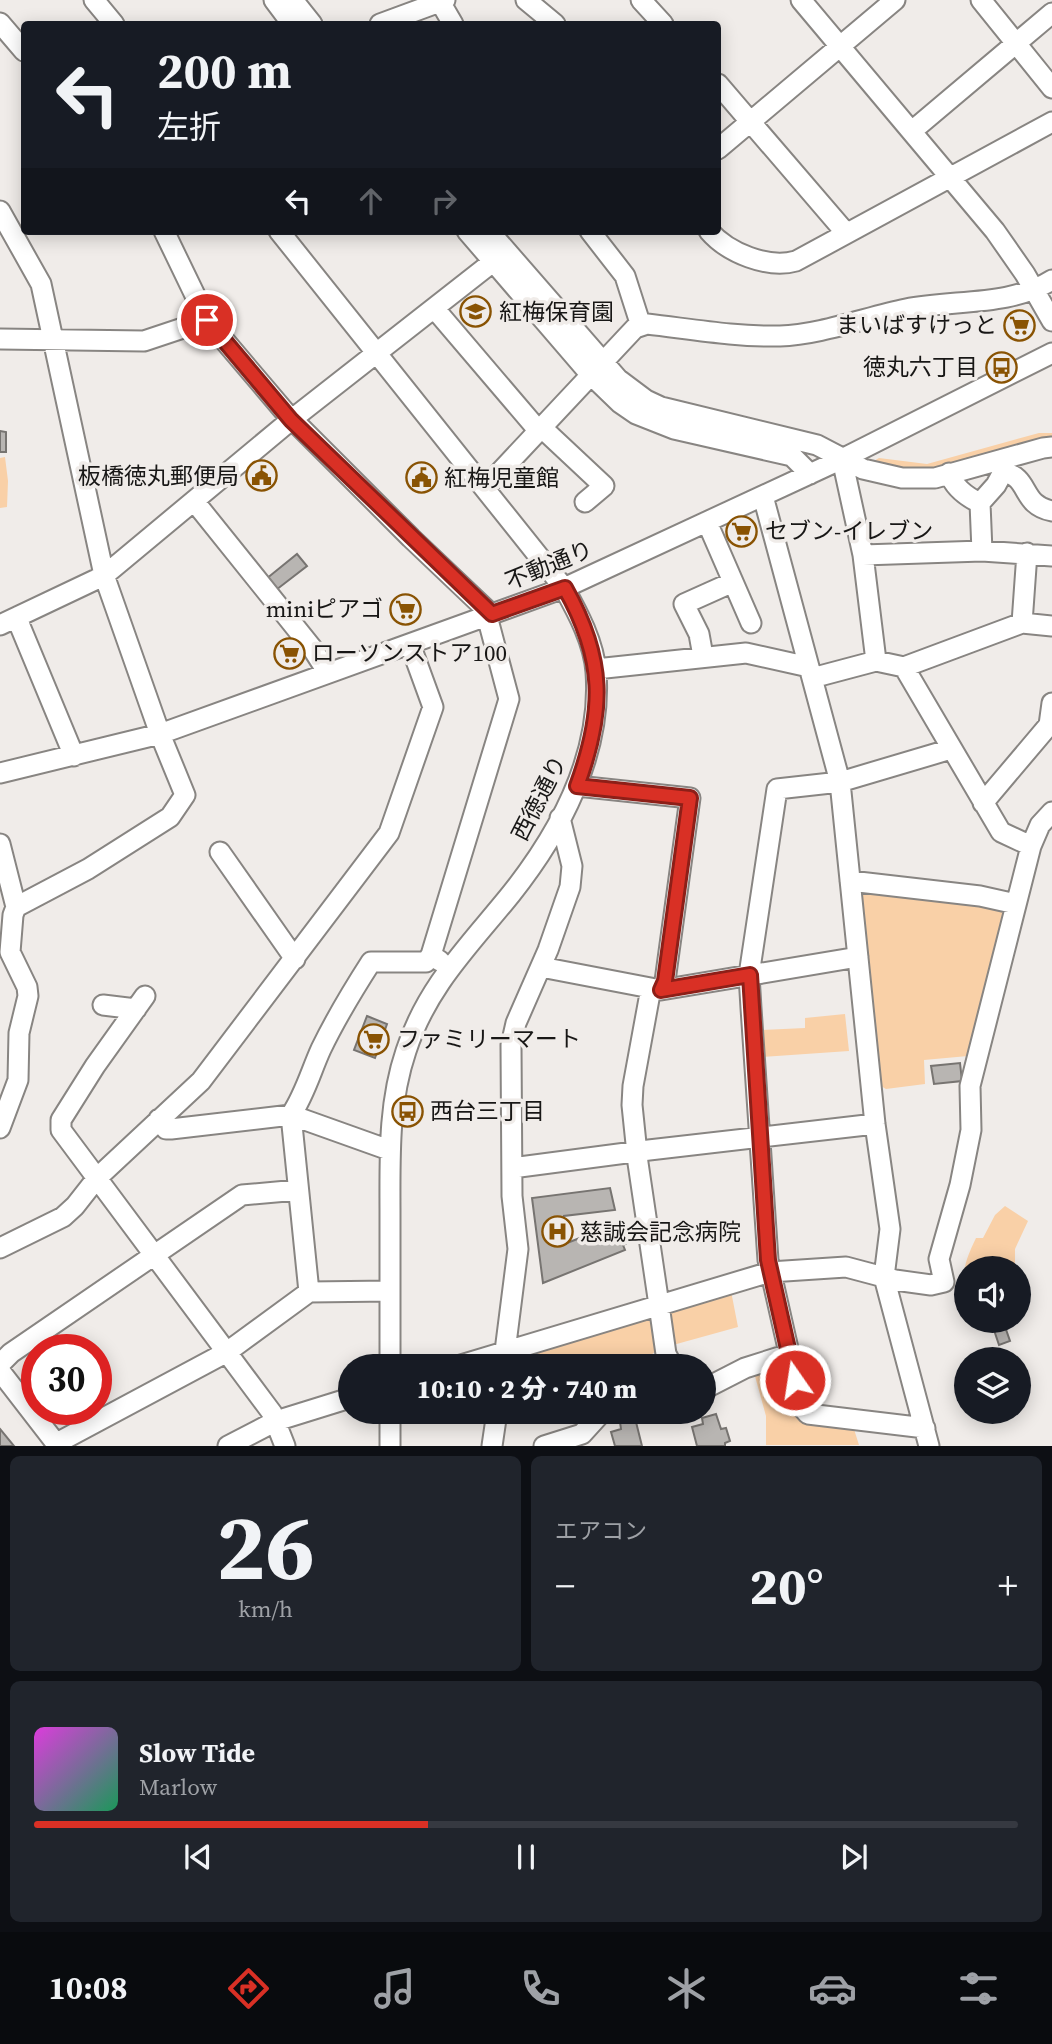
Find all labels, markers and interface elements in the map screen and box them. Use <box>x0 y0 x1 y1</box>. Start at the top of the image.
text: 200 m <box>157 37 292 104</box>
icon: left <box>42 49 133 140</box>
text: 左折 <box>157 105 221 149</box>
icon: left <box>279 182 317 220</box>
icon: ahead <box>352 182 390 220</box>
icon: right <box>425 182 463 220</box>
pin <box>177 290 237 350</box>
school or university icon: 紅梅保育園 <box>459 295 493 329</box>
place label: 紅梅保育園 <box>499 296 614 328</box>
icon: arrive <box>188 301 226 339</box>
supermarket icon: まいばすけっと <box>1003 308 1037 342</box>
place label: まいばすけっと <box>836 309 997 341</box>
bus stop icon: 徳丸六丁目 <box>984 350 1018 384</box>
place label: 徳丸六丁目 <box>863 351 978 383</box>
public building icon: 板橋徳丸郵便局 <box>245 459 279 493</box>
place label: 板橋徳丸郵便局 <box>78 460 239 492</box>
public building icon: 紅梅児童館 <box>404 461 438 495</box>
place label: 紅梅児童館 <box>444 462 559 494</box>
supermarket icon: セブン-イレブン <box>725 514 759 548</box>
place label: セブン-イレブン <box>765 515 933 547</box>
street label: 不動通り <box>500 533 598 597</box>
supermarket icon: miniピアゴ <box>389 592 423 626</box>
place label: miniピアゴ <box>266 593 383 625</box>
supermarket icon: ローソンストア100 <box>272 636 306 670</box>
place label: ローソンストア100 <box>312 637 507 669</box>
street label: 西徳通り <box>504 750 574 846</box>
supermarket icon: ファミリーマート <box>357 1022 391 1056</box>
place label: ファミリーマート <box>397 1023 581 1055</box>
bus stop icon: 西台三丁目 <box>390 1094 424 1128</box>
place label: 西台三丁目 <box>430 1095 545 1127</box>
hospital icon: 慈誠会記念病院 <box>540 1215 574 1249</box>
place label: 慈誠会記念病院 <box>580 1216 741 1248</box>
map controls <box>954 1256 1031 1424</box>
button: sound <box>954 1256 1031 1333</box>
speed limit sign: 30 <box>21 1334 112 1425</box>
position arrow <box>758 1343 832 1417</box>
button: layers <box>954 1347 1031 1424</box>
text: 10:10 · 2 分 · 740 m <box>417 1371 637 1407</box>
text: 26 <box>216 1485 315 1609</box>
text: エアコン <box>555 1515 647 1547</box>
text: 20° <box>749 1550 824 1621</box>
text: − <box>555 1560 575 1612</box>
text: + <box>998 1560 1018 1612</box>
text: km/h <box>238 1593 293 1625</box>
text: Slow Tide <box>139 1735 255 1771</box>
text: Marlow <box>139 1771 217 1803</box>
icon: previous <box>179 1838 217 1876</box>
icon: pause <box>507 1838 545 1876</box>
icon: next <box>835 1838 873 1876</box>
icon: directions <box>224 1964 273 2013</box>
icon: music <box>370 1964 419 2013</box>
icon: phone <box>516 1964 565 2013</box>
icon: climate <box>662 1964 711 2013</box>
icon: car <box>808 1964 857 2013</box>
icon: filters <box>954 1964 1003 2013</box>
text: 10:08 <box>49 1966 127 2010</box>

